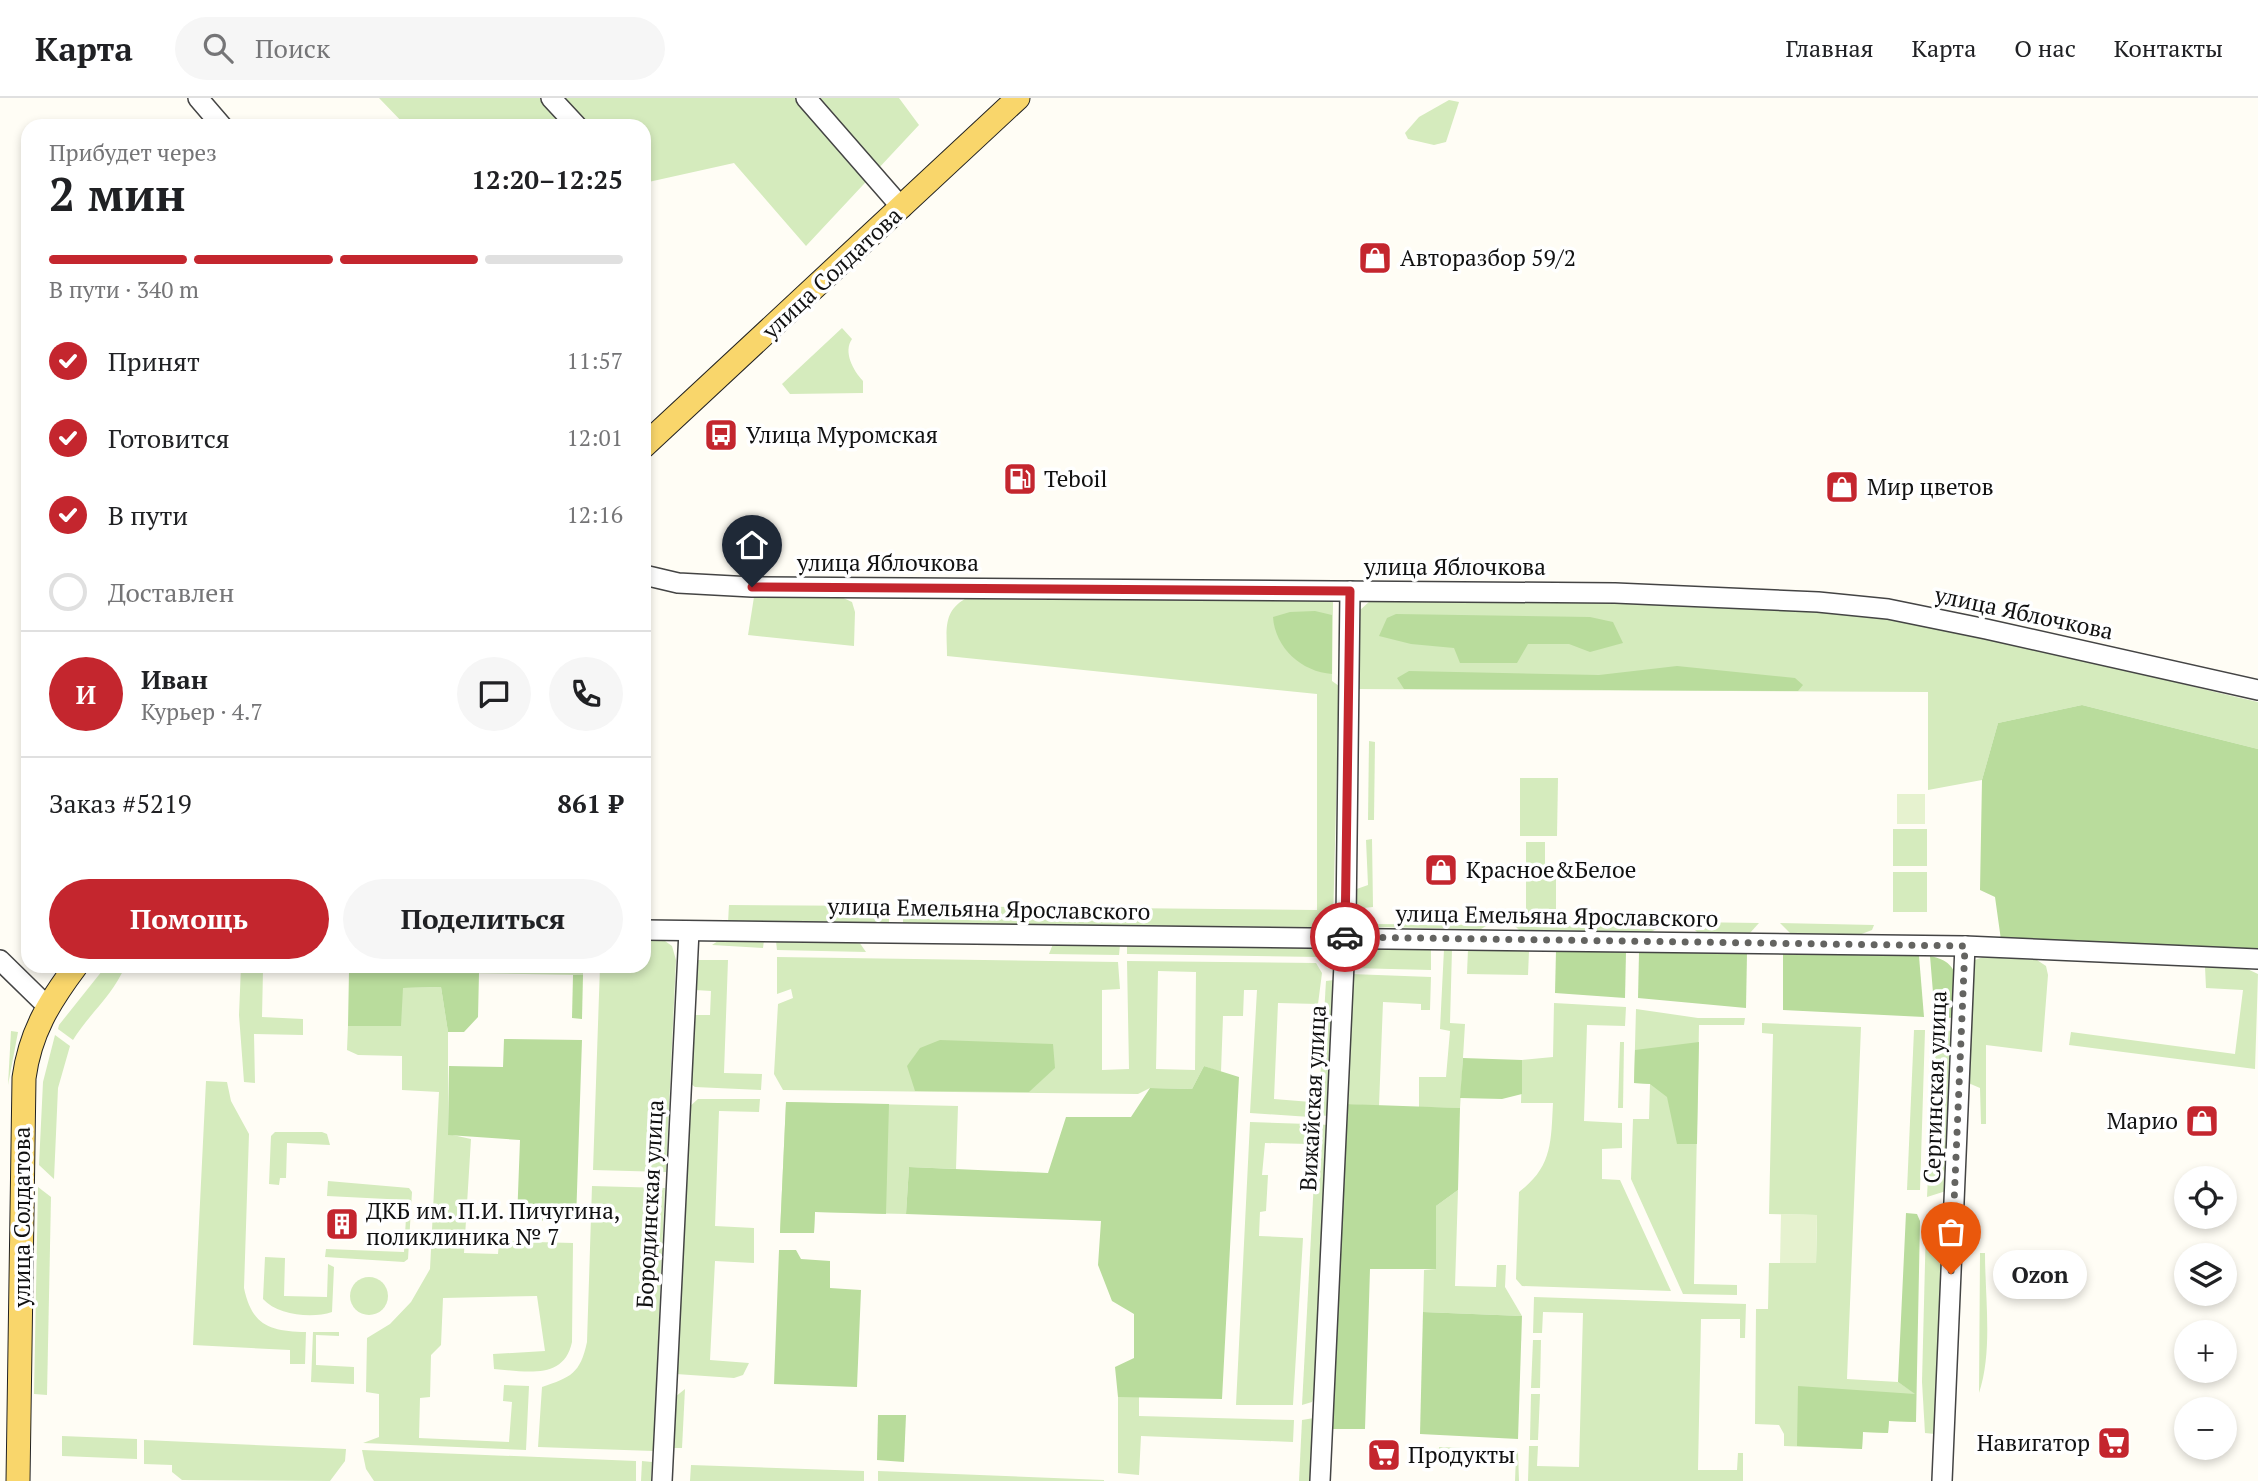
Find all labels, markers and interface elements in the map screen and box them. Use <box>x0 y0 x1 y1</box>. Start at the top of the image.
search box <box>175 17 665 80</box>
text: Карта <box>35 27 133 70</box>
icon: search <box>199 29 237 67</box>
text: Поиск <box>255 31 330 65</box>
text: Главная <box>1785 32 1873 64</box>
text: Карта <box>1911 32 1976 64</box>
text: О нас <box>2014 32 2076 64</box>
text: Контакты <box>2114 32 2223 64</box>
text: Прибудет через <box>49 137 217 168</box>
text: 12:20–12:25 <box>471 162 623 196</box>
text: 2 мин <box>49 163 186 224</box>
street label: улица Солдатова <box>754 199 909 346</box>
shop icon: Авторазбор 59/2 <box>1356 239 1394 277</box>
place label: Авторазбор 59/2 <box>1400 242 1576 273</box>
text: В пути · 340 m <box>49 274 199 305</box>
icon: check <box>49 342 87 380</box>
text: Принят <box>108 344 200 378</box>
text: 11:57 <box>566 345 623 376</box>
bus stop icon: Улица Муромская <box>702 416 740 454</box>
icon: check <box>49 419 87 457</box>
place label: Улица Муромская <box>746 419 938 450</box>
text: Готовится <box>108 421 230 455</box>
text: 12:01 <box>566 422 623 453</box>
fuel station icon: Teboil <box>1001 460 1039 498</box>
place label: Teboil <box>1044 463 1108 494</box>
shop icon: Мир цветов <box>1823 468 1861 506</box>
place label: Мир цветов <box>1867 471 1994 502</box>
icon: check <box>49 496 87 534</box>
text: В пути <box>108 498 188 532</box>
text: 12:16 <box>566 499 623 530</box>
pin <box>722 515 782 587</box>
icon: home <box>733 526 771 564</box>
street label: улица Яблочкова <box>796 547 979 578</box>
street label: улица Яблочкова <box>1363 551 1546 582</box>
text: Доставлен <box>108 575 234 609</box>
street label: улица Яблочкова <box>1931 578 2117 647</box>
button: chat <box>457 657 531 731</box>
button: phone <box>549 657 623 731</box>
text: Иван <box>141 662 208 696</box>
text: И <box>76 677 96 711</box>
text: Курьер · 4.7 <box>141 696 263 727</box>
text: Заказ #5219 <box>49 786 192 820</box>
text: 861 ₽ <box>557 786 623 820</box>
shop icon: Красное&Белое <box>1422 851 1460 889</box>
place label: Красное&Белое <box>1466 854 1636 885</box>
button: Помощь <box>49 879 329 959</box>
button: Поделиться <box>343 879 623 959</box>
street label: улица Емельяна Ярославского <box>826 890 1151 927</box>
street label: улица Емельяна Ярославского <box>1394 897 1719 934</box>
courier <box>1310 902 1380 972</box>
icon: car <box>1326 918 1364 956</box>
street label: Сергинская улица <box>1916 990 1953 1184</box>
street label: Вижайская улица <box>1292 1004 1333 1192</box>
street label: Бородинская улица <box>629 1098 670 1309</box>
shop icon: Марио <box>2183 1102 2221 1140</box>
place label: Марио <box>2107 1105 2178 1136</box>
street label: улица Солдатова <box>6 1126 37 1308</box>
map controls <box>2174 1166 2237 1460</box>
button: locate <box>2174 1166 2237 1229</box>
place label: ДКБ им. П.И. Пичугина, поликлиника № 7 <box>366 1195 620 1252</box>
pin <box>1921 1202 1981 1274</box>
building icon: ДКБ им. П.И. Пичугина, поликлиника № 7 <box>323 1205 361 1243</box>
icon: bag <box>1932 1213 1970 1251</box>
button: layers <box>2174 1243 2237 1306</box>
callout: Ozon <box>1993 1250 2088 1298</box>
text: Ozon <box>2012 1259 2068 1290</box>
button: + <box>2174 1320 2237 1383</box>
button: − <box>2174 1397 2237 1460</box>
supermarket icon: Навигатор <box>2095 1424 2133 1462</box>
place label: Навигатор <box>1977 1427 2090 1458</box>
supermarket icon: Продукты <box>1365 1436 1403 1474</box>
place label: Продукты <box>1408 1439 1515 1470</box>

